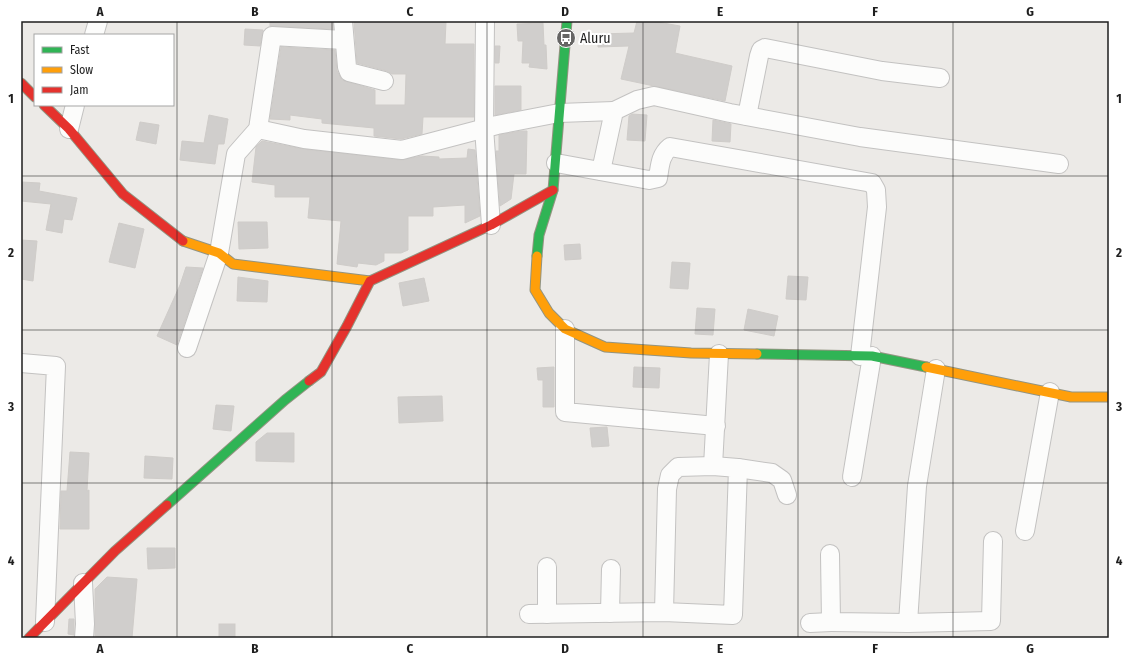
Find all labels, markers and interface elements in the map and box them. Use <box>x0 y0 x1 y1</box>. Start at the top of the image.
text: A <box>95 4 104 19</box>
text: B <box>251 4 259 19</box>
text: C <box>407 4 414 19</box>
text: D <box>561 4 569 19</box>
text: E <box>717 4 723 19</box>
text: F <box>872 4 878 19</box>
text: G <box>1026 4 1034 19</box>
bus stop icon: Aluru <box>555 27 577 49</box>
place label: Aluru <box>580 30 611 47</box>
legend <box>34 34 174 106</box>
text: Fast <box>70 43 89 57</box>
text: Slow <box>70 63 93 77</box>
text: Jam <box>70 83 88 97</box>
text: 1 <box>8 91 14 106</box>
text: 1 <box>1116 91 1122 106</box>
text: 2 <box>7 245 14 260</box>
text: 2 <box>1115 245 1122 260</box>
text: 3 <box>7 399 14 414</box>
text: 3 <box>1115 399 1122 414</box>
text: 4 <box>8 553 15 568</box>
text: 4 <box>1116 553 1123 568</box>
text: A <box>95 641 104 656</box>
text: B <box>251 641 259 656</box>
text: C <box>407 641 414 656</box>
text: D <box>561 641 569 656</box>
text: E <box>717 641 723 656</box>
text: F <box>872 641 878 656</box>
text: G <box>1026 641 1034 656</box>

